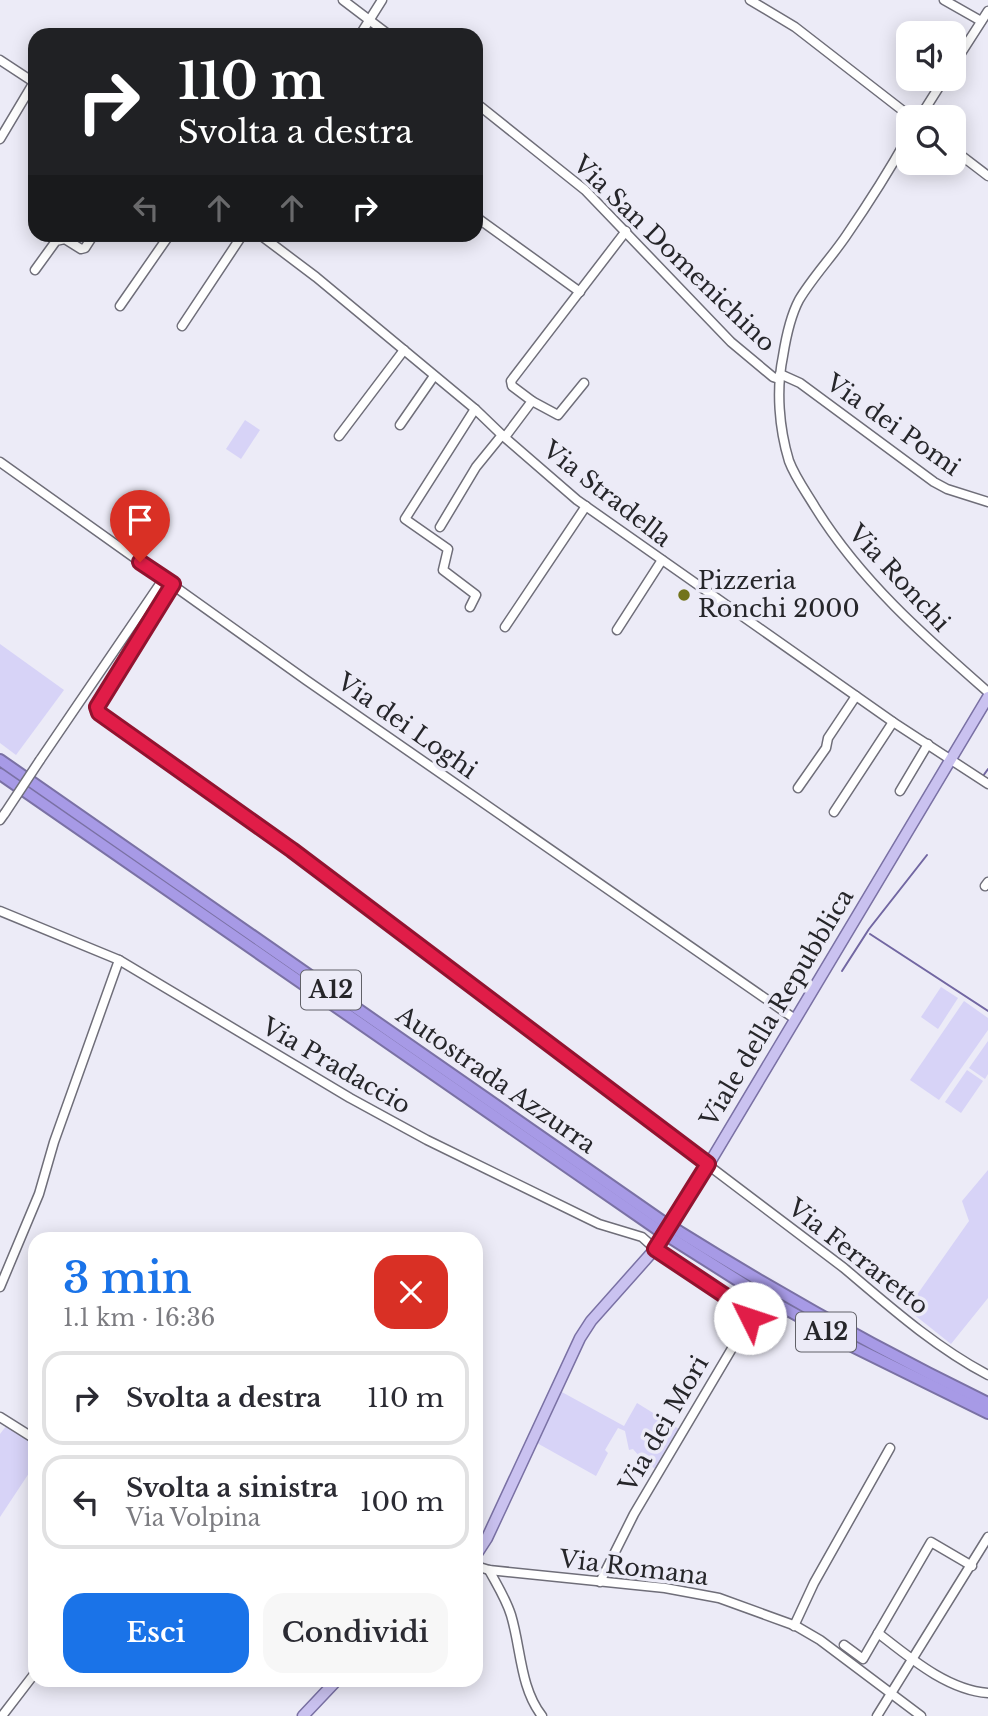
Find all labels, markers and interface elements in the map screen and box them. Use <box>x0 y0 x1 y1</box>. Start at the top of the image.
map controls <box>896 21 966 175</box>
button: sound <box>896 21 966 91</box>
text: 110 m <box>178 51 325 112</box>
icon: right <box>63 56 154 147</box>
button: search <box>896 105 966 175</box>
text: Svolta a destra <box>178 112 413 152</box>
street label: Via San Domenichino <box>567 149 781 358</box>
icon: left <box>127 189 165 227</box>
icon: ahead <box>200 189 238 227</box>
icon: ahead <box>273 189 311 227</box>
icon: right <box>346 189 384 227</box>
street label: Via dei Pomi <box>820 367 966 482</box>
street label: Via Stradella <box>537 434 678 553</box>
pin <box>110 490 170 562</box>
icon: arrive <box>121 501 159 539</box>
street label: Via Ronchi <box>842 518 956 637</box>
place label: Pizzeria Ronchi 2000 <box>698 566 860 623</box>
marker: Pizzeria Ronchi 2000 <box>676 587 692 603</box>
street label: Via dei Loghi <box>331 666 483 784</box>
street label: Viale della Repubblica <box>693 883 860 1133</box>
road number: A12 <box>301 970 361 1009</box>
street label: Autostrada Azzurra <box>390 999 602 1160</box>
street label: Via Pradaccio <box>256 1011 416 1120</box>
street label: Via Ferraretto <box>781 1192 934 1321</box>
text: 3 min <box>63 1252 192 1304</box>
button: close <box>374 1255 448 1329</box>
position arrow <box>713 1281 787 1355</box>
text: 1.1 km · 16:36 <box>63 1304 215 1332</box>
road number: A12 <box>796 1312 856 1352</box>
street label: Via dei Mori <box>612 1350 714 1498</box>
icon: right <box>67 1379 105 1417</box>
text: Svolta a destra <box>126 1382 322 1414</box>
text: 110 m <box>367 1382 444 1414</box>
text: Svolta a sinistra <box>126 1472 338 1504</box>
icon: left <box>67 1483 105 1521</box>
text: 100 m <box>360 1486 444 1518</box>
text: Via Volpina <box>126 1504 260 1532</box>
street label: Via Romana <box>557 1544 711 1591</box>
button: Esci <box>63 1593 249 1673</box>
button: Condividi <box>263 1593 448 1673</box>

